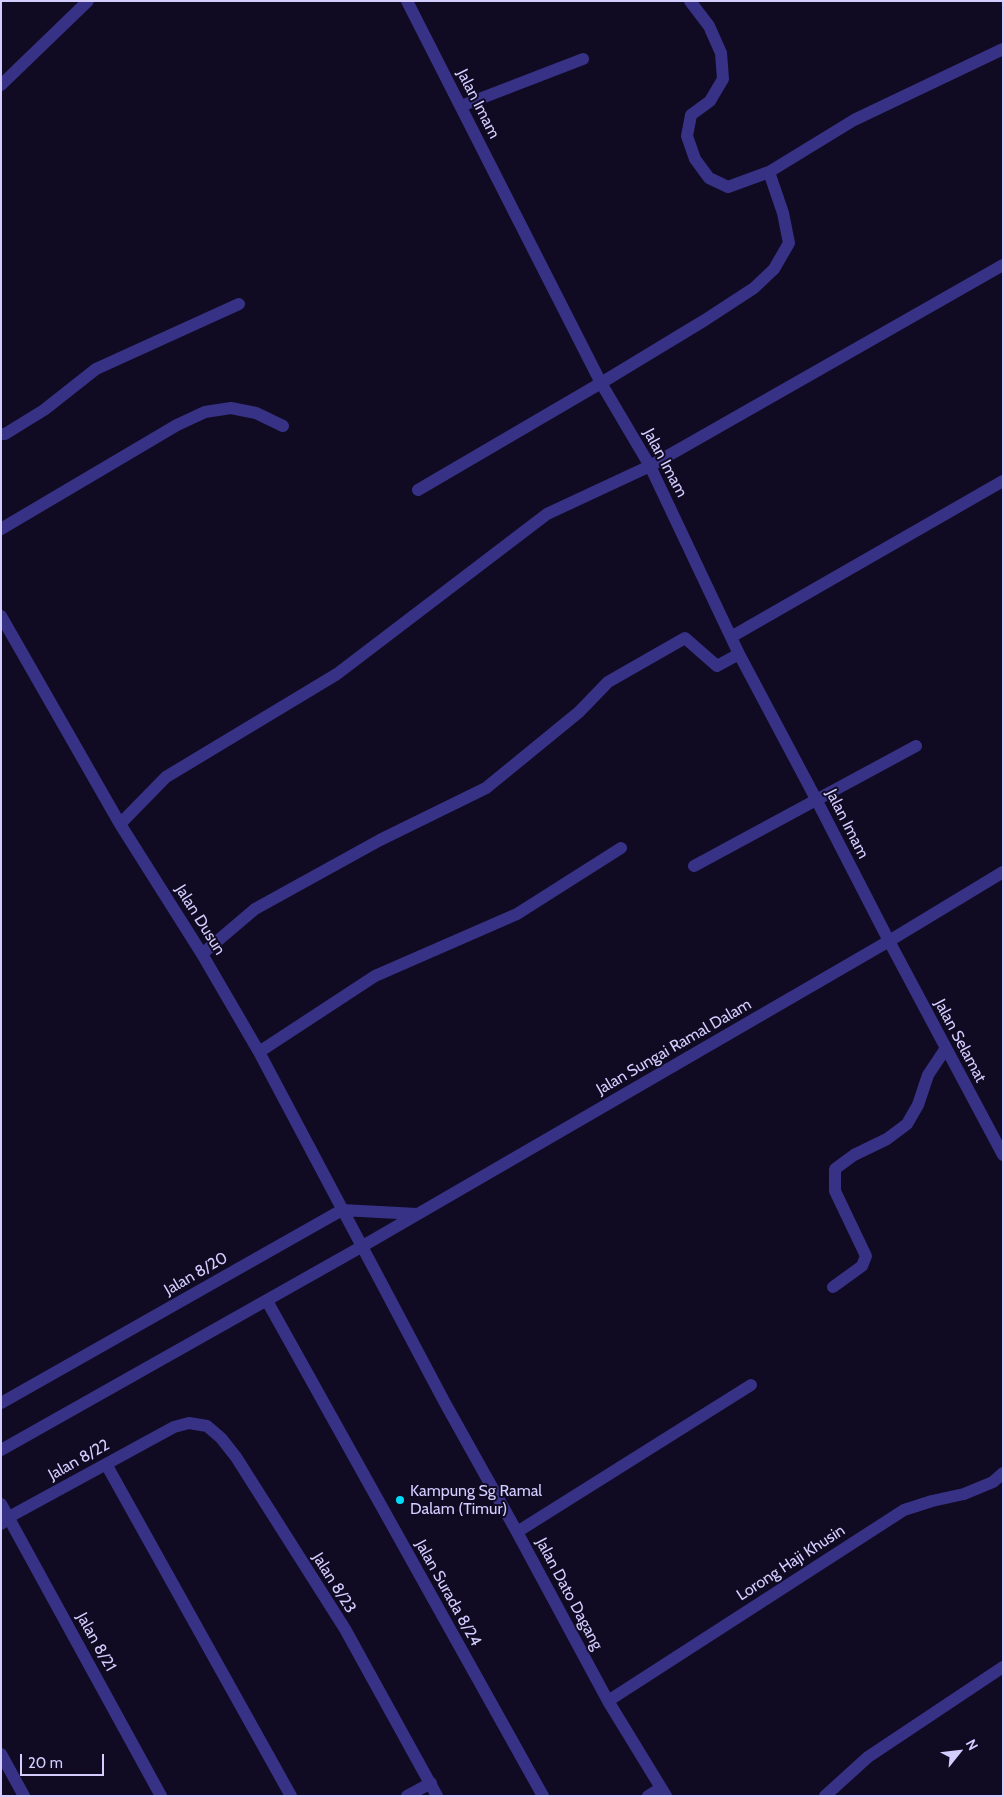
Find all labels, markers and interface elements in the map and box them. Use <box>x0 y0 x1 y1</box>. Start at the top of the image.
street label: Jalan Imam <box>452 66 504 142</box>
street label: Jalan Imam <box>639 425 691 501</box>
street label: Jalan Imam <box>821 786 873 862</box>
street label: Jalan Dusun <box>171 881 229 959</box>
street label: Jalan Sungai Ramal Dalam <box>593 995 755 1099</box>
street label: Jalan Selamat <box>930 996 990 1086</box>
street label: Jalan 8/20 <box>161 1248 231 1300</box>
street label: Jalan 8/22 <box>45 1435 113 1485</box>
place label: Kampung Sg Ramal Dalam (Timur) <box>410 1481 542 1519</box>
marker: Kampung Sg Ramal Dalam (Timur) <box>394 1494 406 1506</box>
street label: Lorong Haji Khusin <box>733 1521 849 1605</box>
street label: Jalan Dato Dagang <box>531 1535 607 1653</box>
street label: Jalan Surada 8/24 <box>411 1537 485 1649</box>
street label: Jalan 8/23 <box>308 1549 360 1617</box>
street label: Jalan 8/21 <box>72 1609 120 1675</box>
north arrow <box>934 1727 984 1777</box>
text: N <box>962 1736 982 1753</box>
scale bar <box>22 1744 106 1776</box>
text: 20 m <box>28 1754 63 1772</box>

